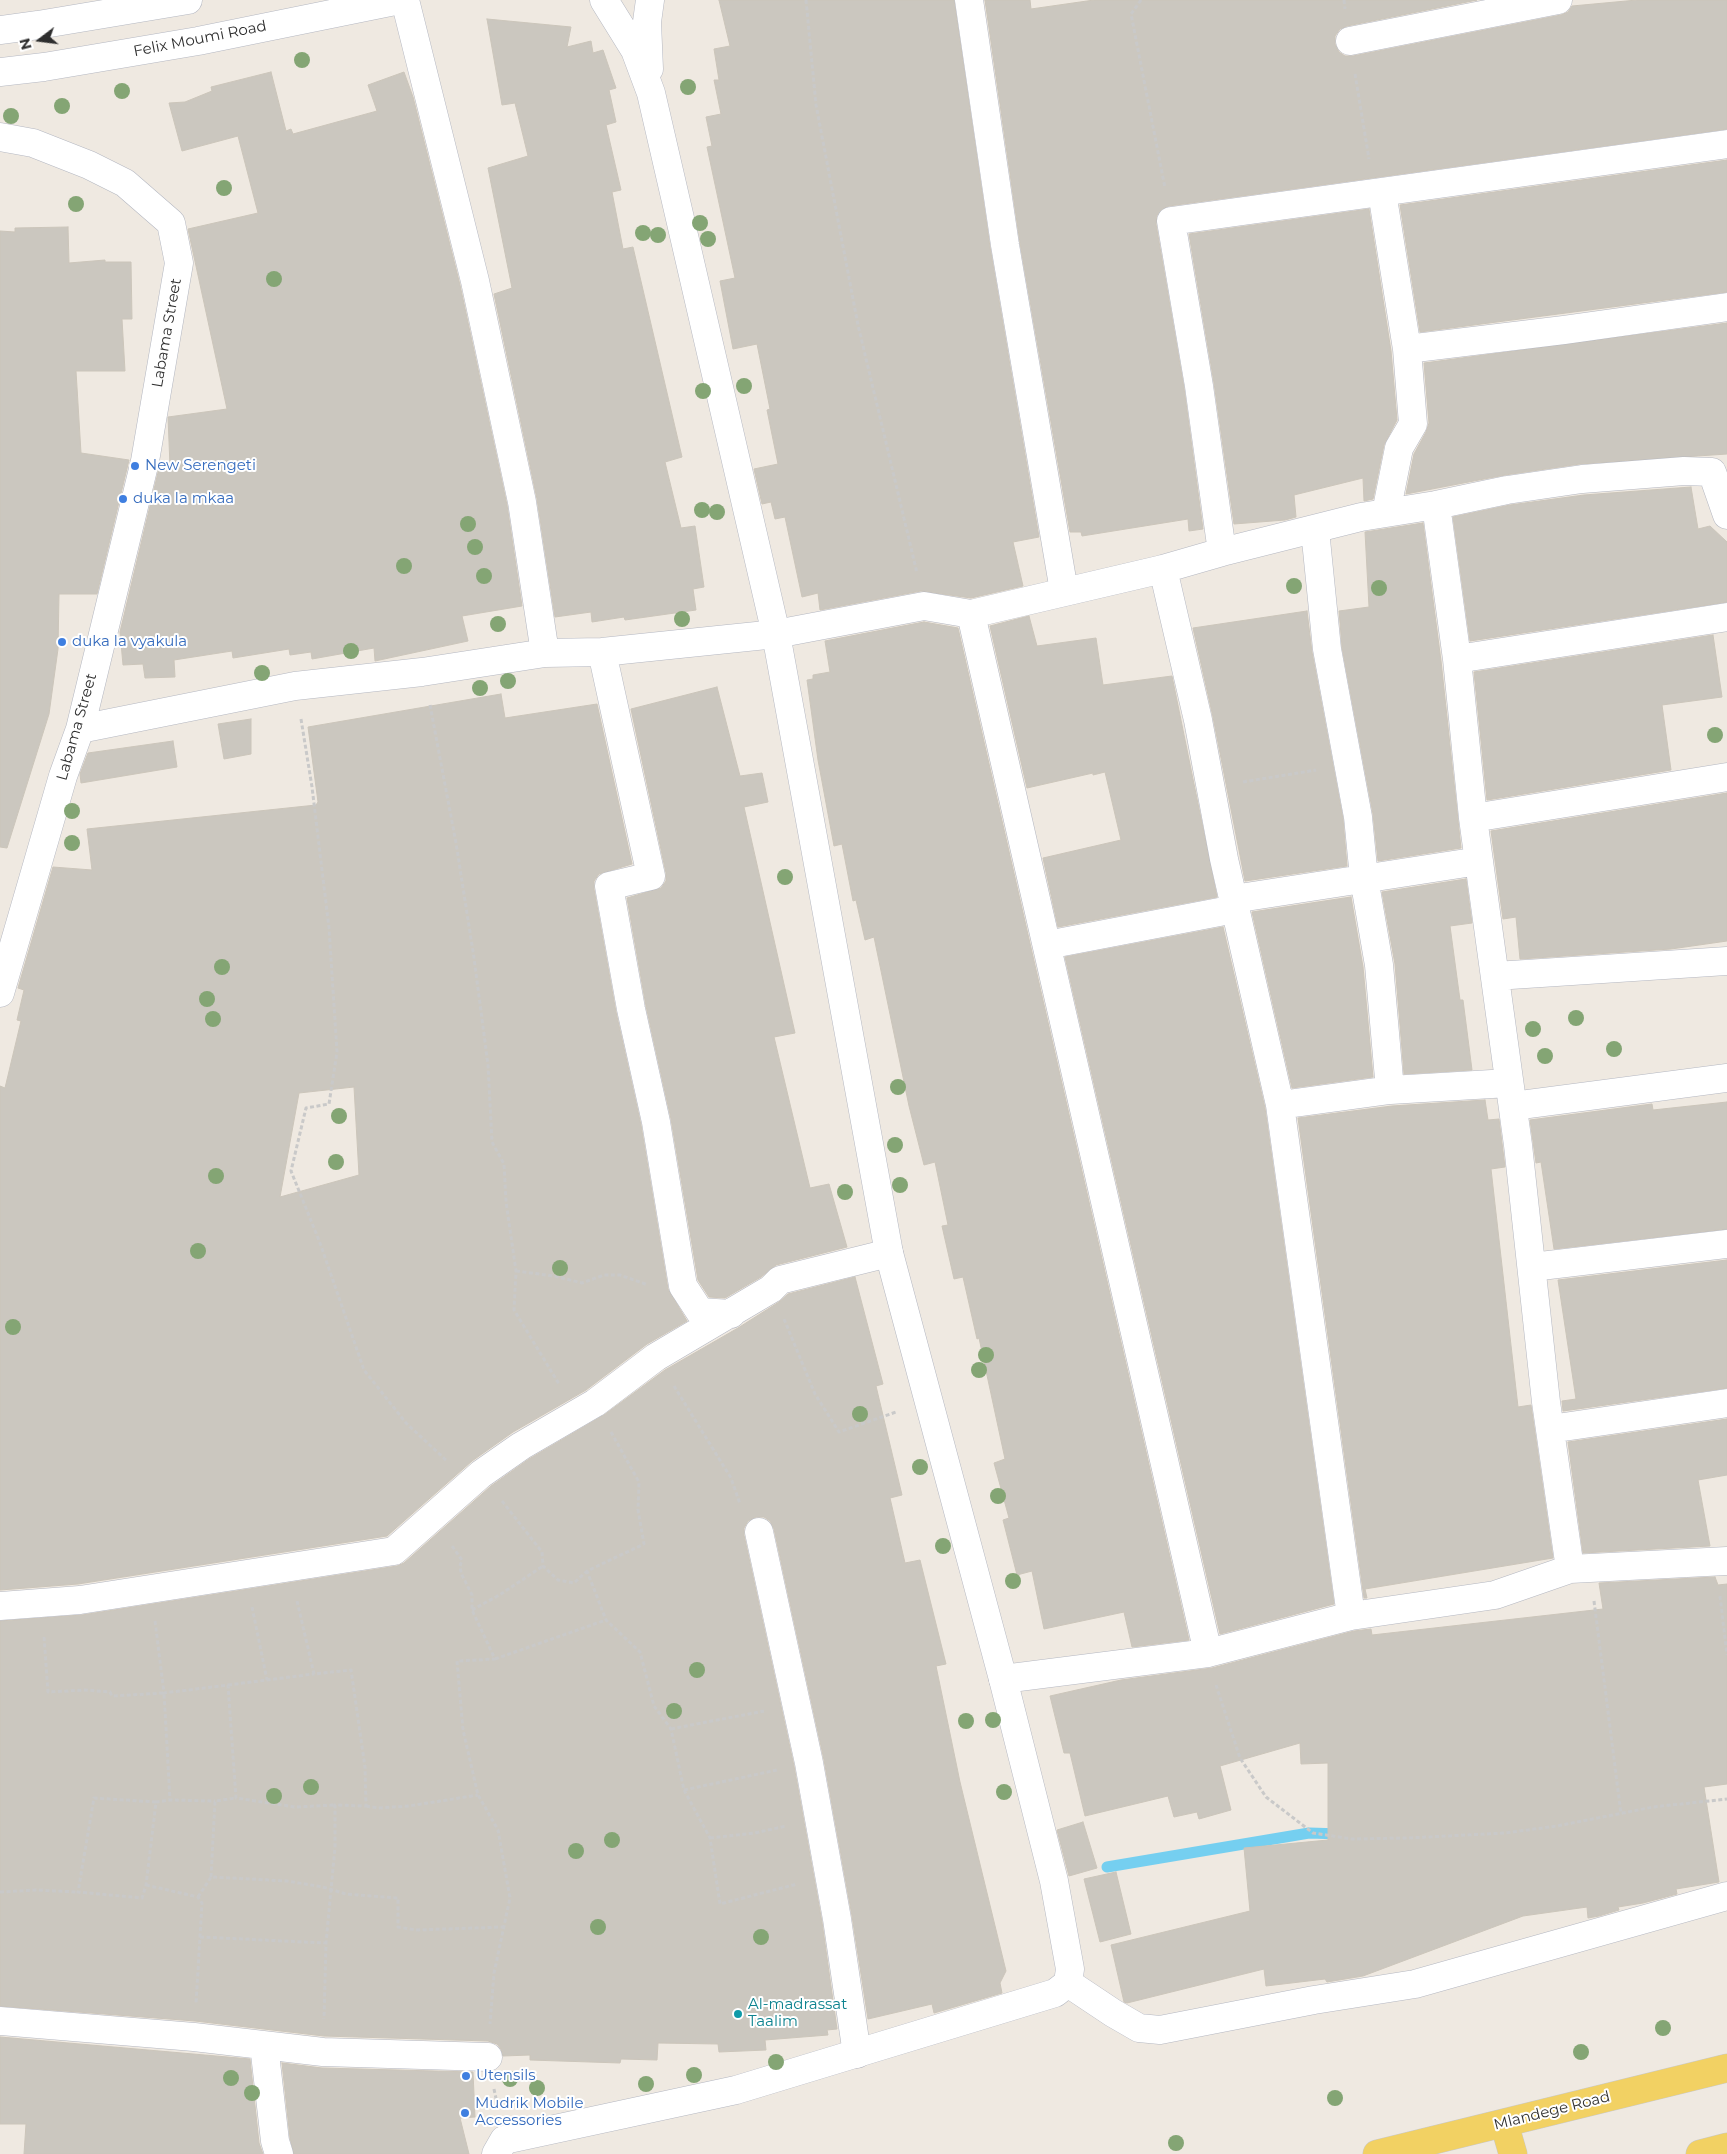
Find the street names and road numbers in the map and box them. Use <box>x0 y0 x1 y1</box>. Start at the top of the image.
street label: Felix Moumi Road <box>132 17 268 61</box>
street label: Labama Street <box>149 277 185 389</box>
street label: Labama Street <box>53 671 101 783</box>
street label: Mlandege Road <box>1492 2088 1612 2134</box>

